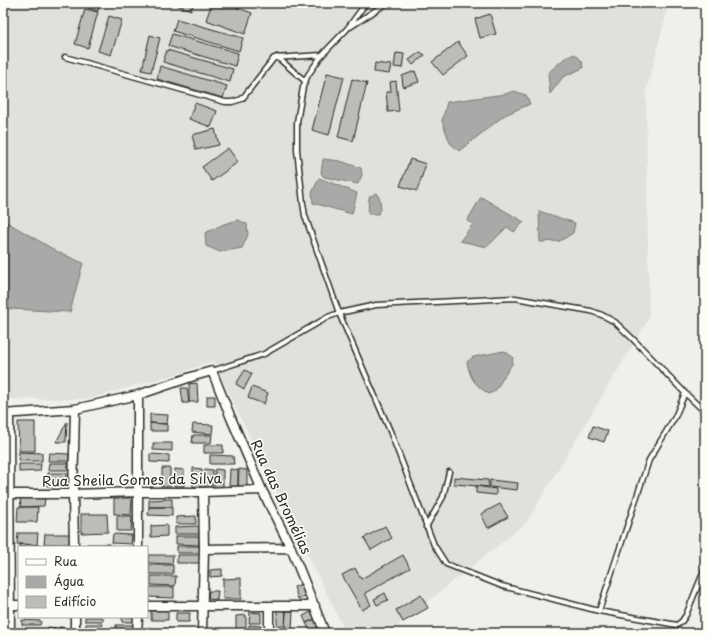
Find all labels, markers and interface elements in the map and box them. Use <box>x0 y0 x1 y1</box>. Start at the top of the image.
street label: Rua das Bromélias <box>246 436 317 557</box>
street label: Rua Sheila Gomes da Silva <box>42 467 223 492</box>
legend <box>18 546 148 618</box>
text: Rua <box>54 552 78 570</box>
text: Água <box>54 572 85 590</box>
text: Edifício <box>54 592 96 610</box>

